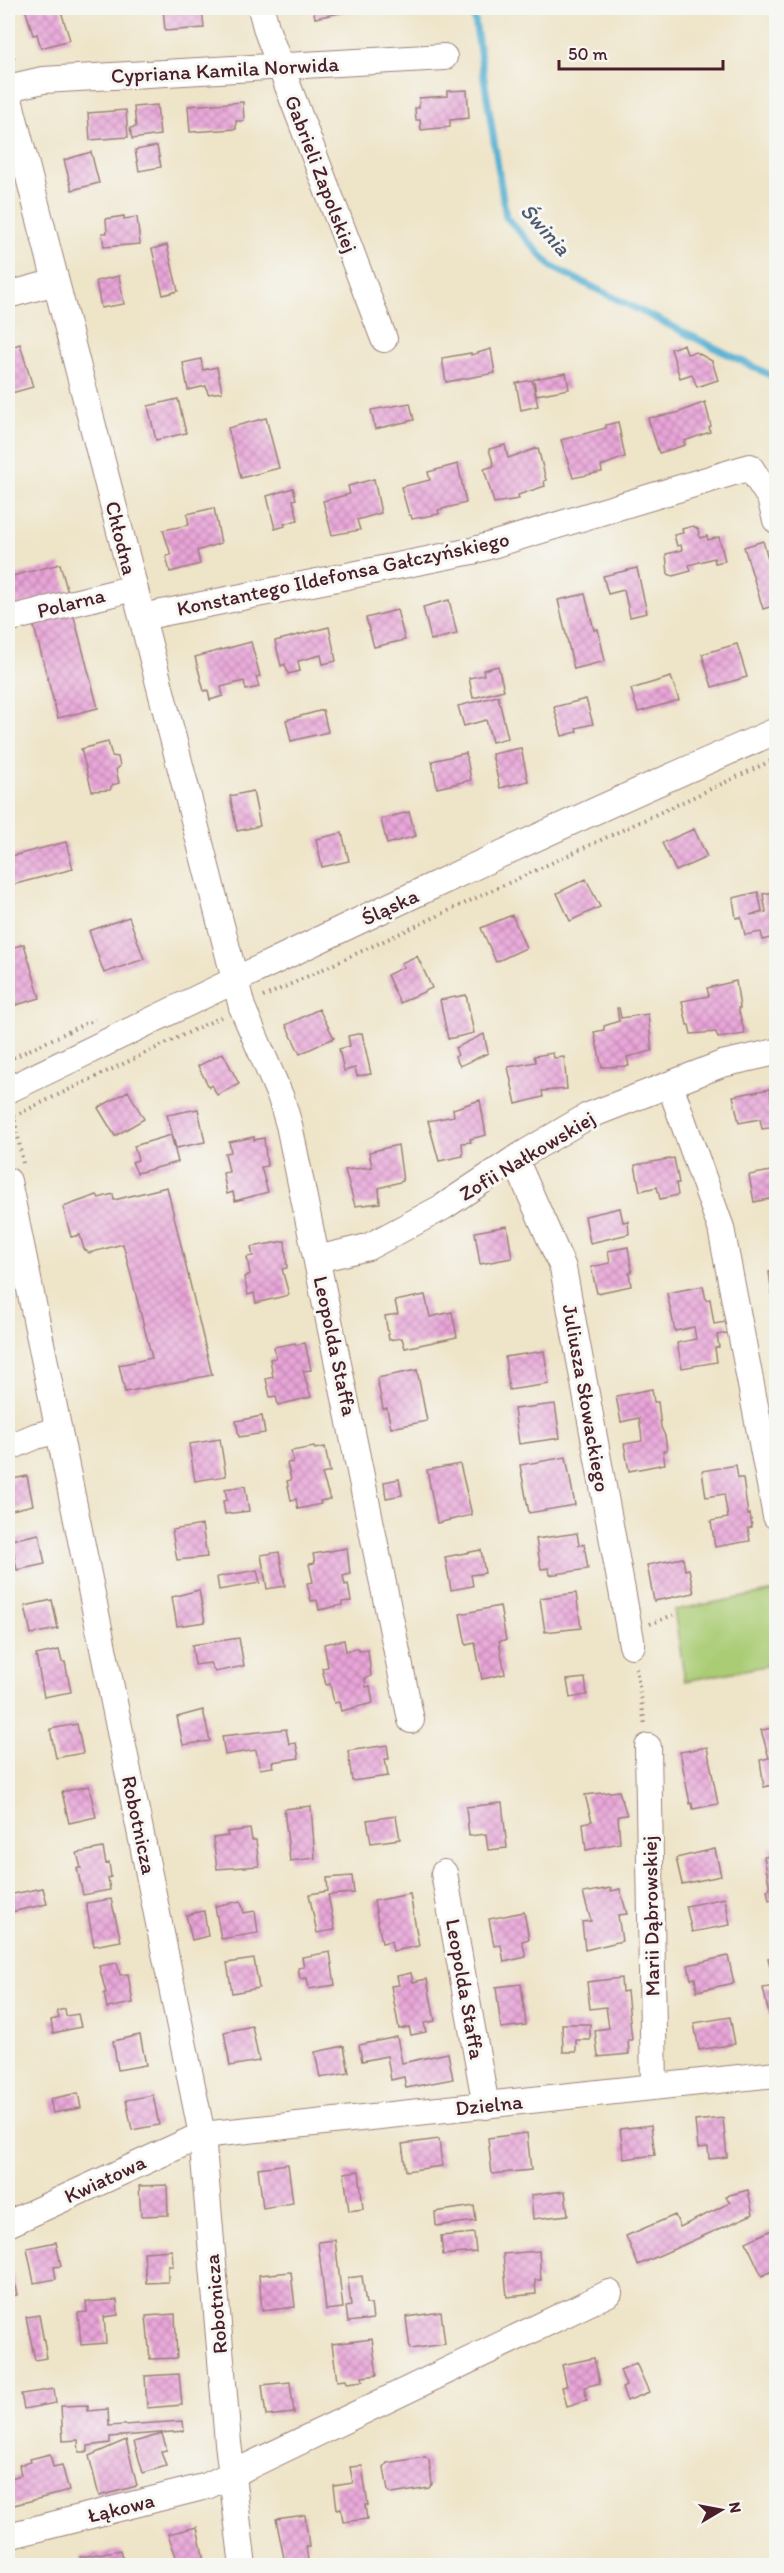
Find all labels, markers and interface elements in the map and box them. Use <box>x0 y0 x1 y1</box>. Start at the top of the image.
scale bar <box>559 33 722 71</box>
text: 50 m <box>568 43 608 65</box>
street label: Cypriana Kamila Norwida <box>110 51 340 88</box>
street label: Gabrieli Zapolskiej <box>280 92 363 256</box>
water label: Świnia <box>515 197 577 262</box>
street label: Chłodna <box>100 498 143 577</box>
street label: Konstantego Ildefonsa Gałczyńskiego <box>174 526 511 621</box>
street label: Polarna <box>34 582 108 623</box>
street label: Śląska <box>357 883 422 931</box>
street label: Zofii Nałkowskiej <box>454 1105 599 1206</box>
street label: Leopolda Staffa <box>308 1274 363 1418</box>
street label: Juliusza Słowackiego <box>558 1302 615 1494</box>
street label: Robotnicza <box>117 1773 162 1877</box>
street label: Marii Dąbrowskiej <box>637 1835 664 1997</box>
street label: Leopolda Staffa <box>441 1917 490 2061</box>
street label: Dzielna <box>454 2089 524 2120</box>
street label: Kwiatowa <box>60 2149 149 2208</box>
street label: Robotnicza <box>199 2253 232 2355</box>
north arrow <box>691 2480 751 2540</box>
street label: Łąkowa <box>85 2487 157 2528</box>
text: N <box>725 2501 746 2514</box>

